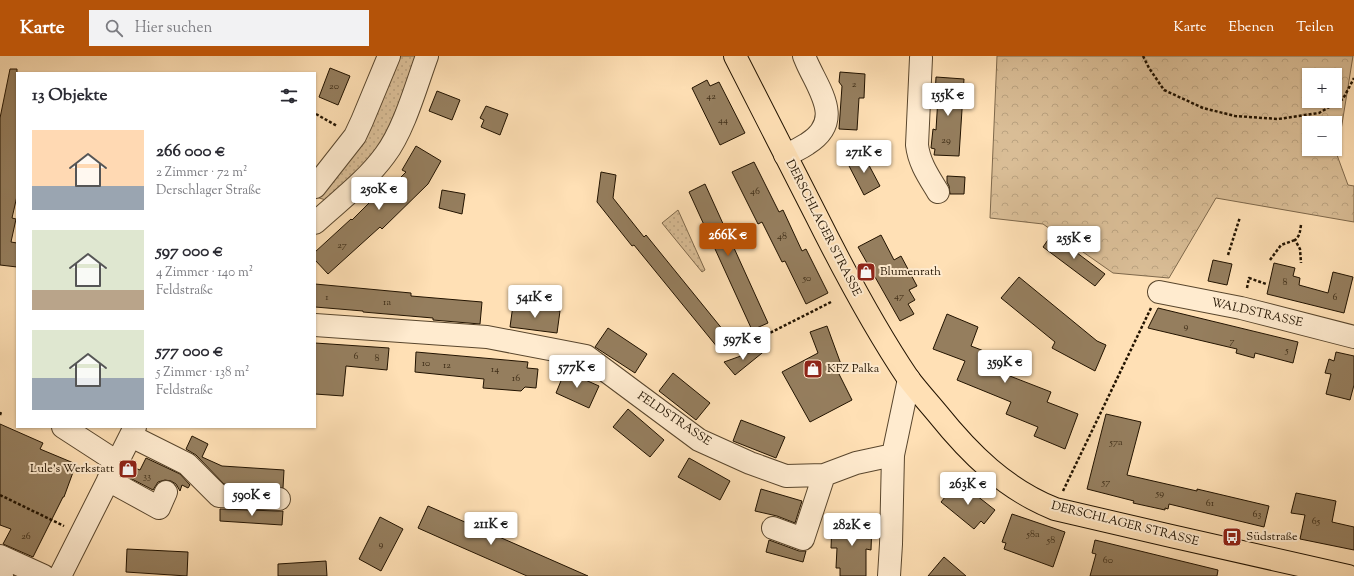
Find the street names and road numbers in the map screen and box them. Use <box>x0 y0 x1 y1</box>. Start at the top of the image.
street label: DERSCHLAGER STRASSE <box>781 156 866 300</box>
street label: WALDSTRASSE <box>1209 294 1305 332</box>
street label: FELDSTRASSE <box>633 388 715 451</box>
street label: DERSCHLAGER STRASSE <box>1049 497 1201 551</box>

